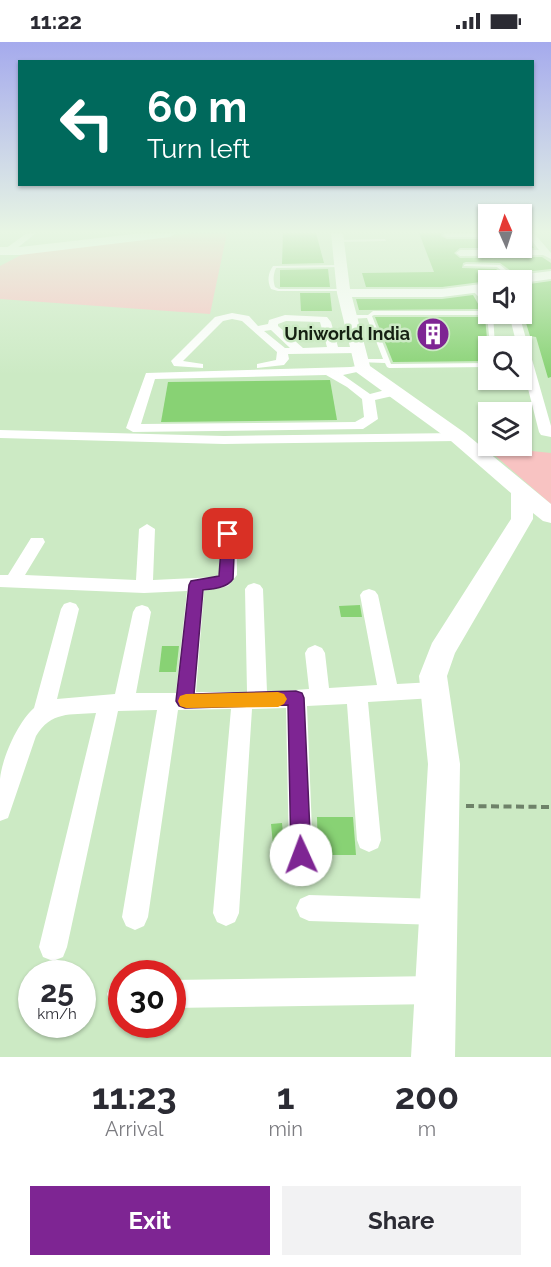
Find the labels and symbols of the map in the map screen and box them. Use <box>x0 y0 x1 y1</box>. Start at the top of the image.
north arrow <box>478 204 532 258</box>
building icon: Uniworld India <box>415 316 451 352</box>
place label: Uniworld India <box>284 323 410 344</box>
pin <box>202 508 253 559</box>
position arrow <box>269 823 333 887</box>
speed limit sign: 30 <box>108 960 186 1038</box>

